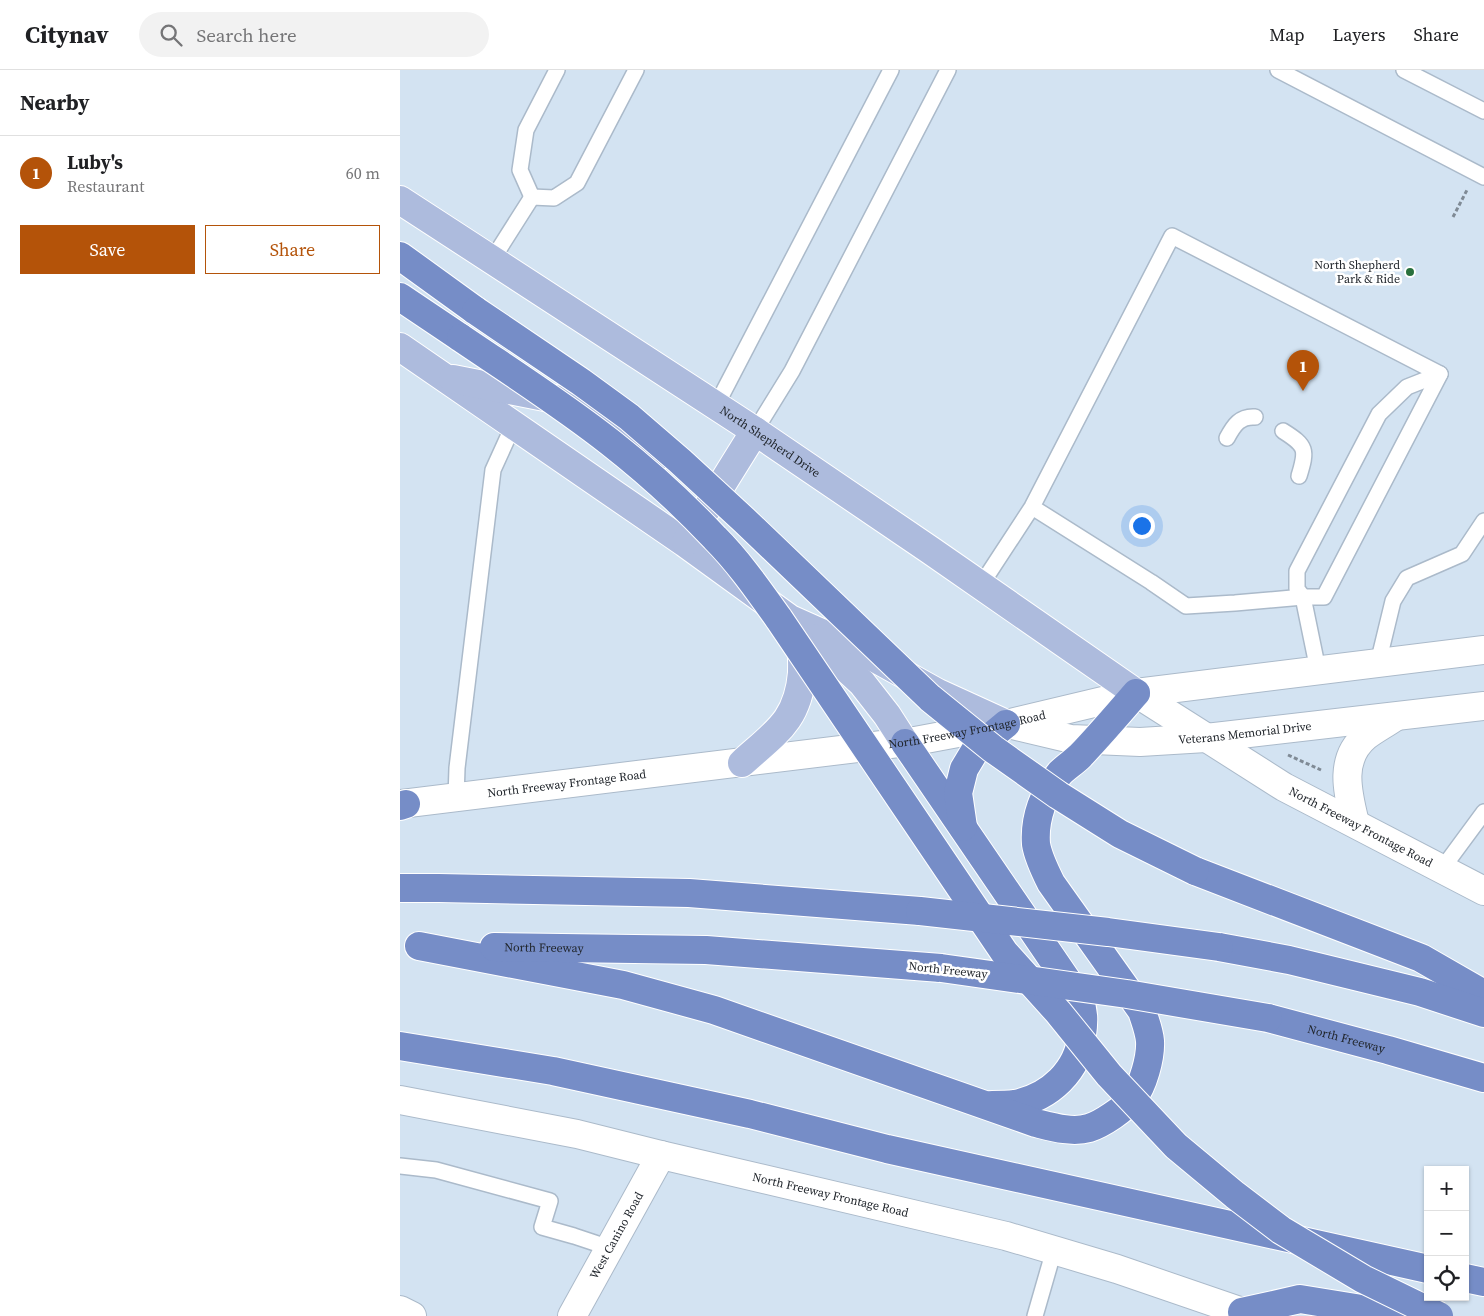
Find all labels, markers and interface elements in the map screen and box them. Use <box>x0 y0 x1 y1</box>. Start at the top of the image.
search box <box>139 12 489 57</box>
text: Citynav <box>25 18 109 51</box>
icon: search <box>157 21 185 49</box>
text: Search here <box>197 22 297 48</box>
text: Map <box>1269 22 1304 47</box>
text: Layers <box>1332 22 1385 47</box>
text: Share <box>1413 22 1459 47</box>
text: Nearby <box>20 88 90 117</box>
text: Luby's <box>67 149 123 175</box>
text: 1 <box>32 162 40 184</box>
text: 60 m <box>346 162 380 184</box>
text: Restaurant <box>67 175 145 197</box>
button: Save <box>20 225 195 274</box>
button: Share <box>205 225 380 274</box>
place label: North Shepherd Park & Ride <box>1314 257 1400 287</box>
marker: North Shepherd Park & Ride <box>1404 266 1416 278</box>
pin: 1 <box>1287 350 1319 391</box>
street label: North Shepherd Drive <box>717 402 823 481</box>
your location <box>1129 513 1155 539</box>
street label: North Freeway Frontage Road <box>887 707 1047 752</box>
street label: Veterans Memorial Drive <box>1178 718 1312 748</box>
street label: North Freeway Frontage Road <box>486 766 647 801</box>
street label: North Freeway Frontage Road <box>1286 783 1436 871</box>
street label: North Freeway <box>504 939 585 956</box>
street label: North Freeway <box>908 958 989 982</box>
street label: North Freeway <box>1306 1021 1388 1057</box>
map controls <box>1424 1166 1469 1301</box>
button: + <box>1424 1166 1469 1211</box>
street label: North Freeway Frontage Road <box>751 1169 910 1221</box>
street label: West Canino Road <box>586 1189 647 1282</box>
button: − <box>1424 1211 1469 1256</box>
button: locate <box>1424 1256 1469 1301</box>

